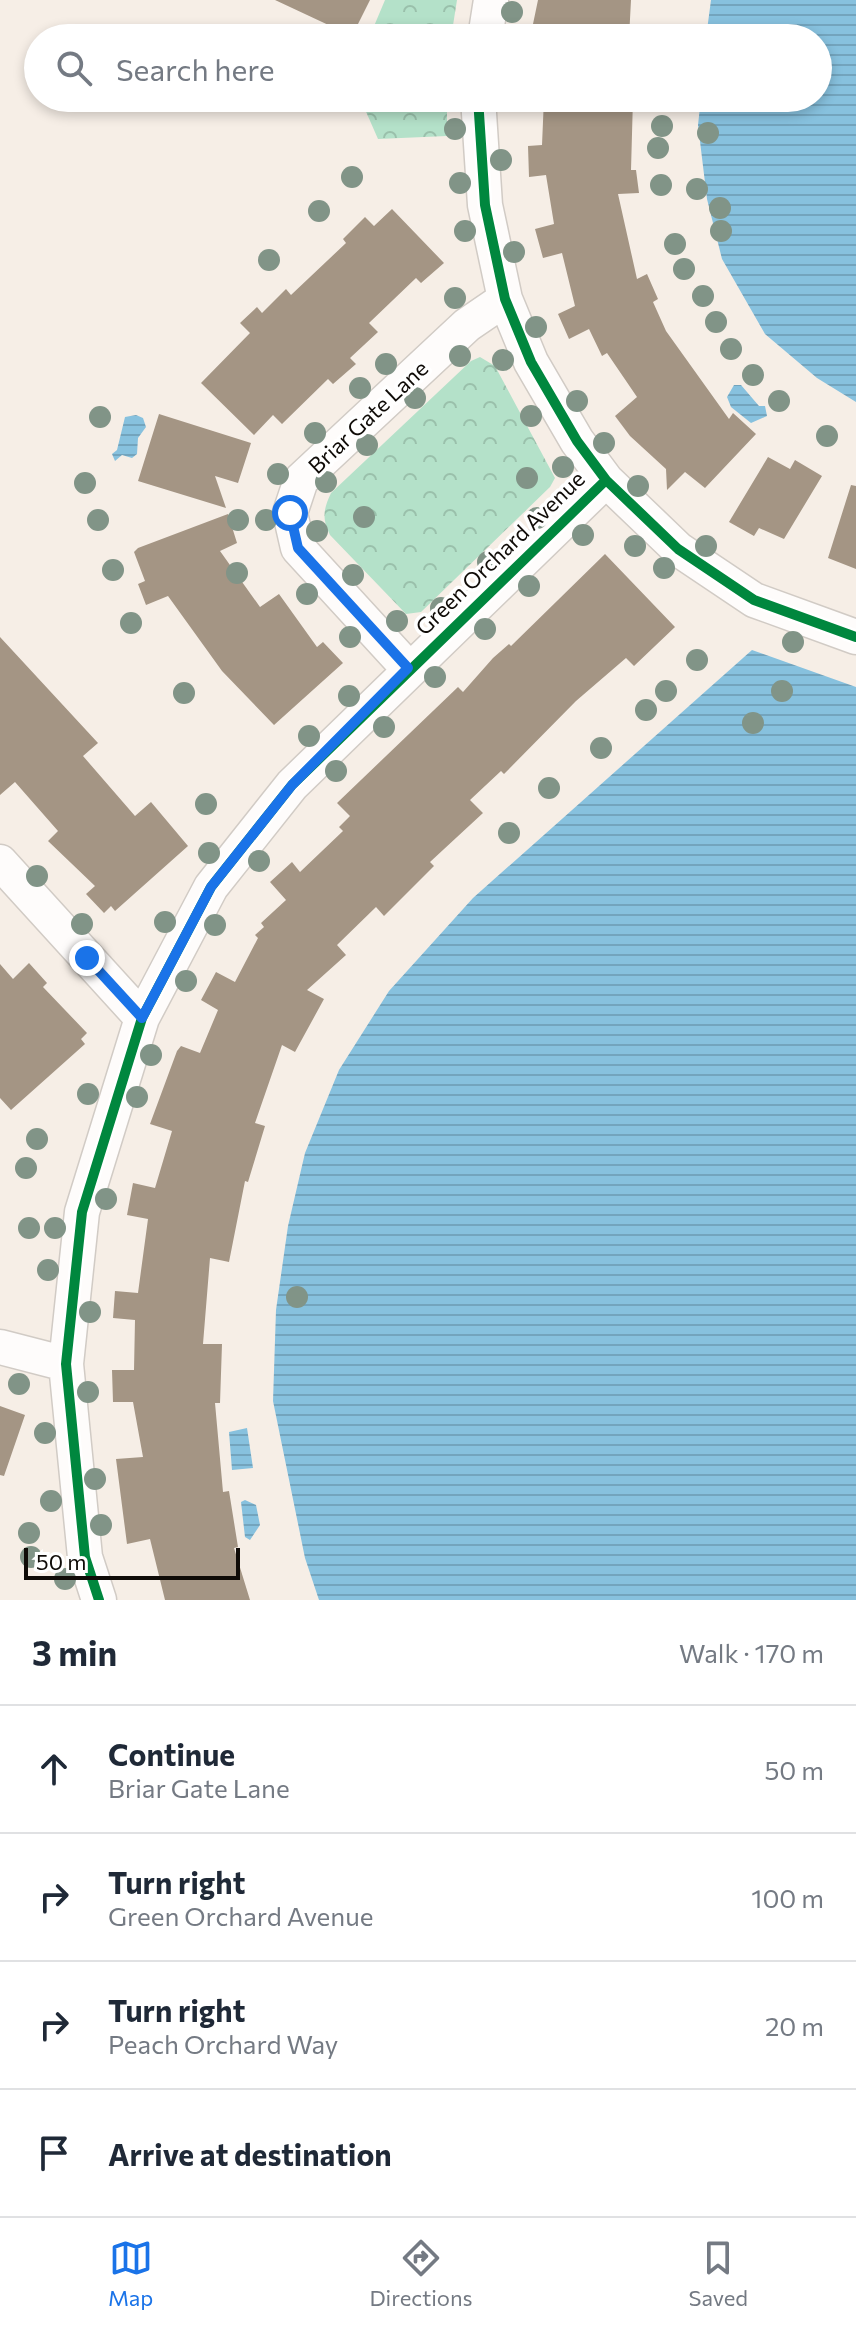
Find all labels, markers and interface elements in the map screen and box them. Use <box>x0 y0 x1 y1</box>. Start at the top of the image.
search box <box>24 24 832 112</box>
icon: search <box>52 46 96 90</box>
text: Search here <box>116 50 275 87</box>
street label: Briar Gate Lane <box>302 354 433 479</box>
street label: Green Orchard Avenue <box>409 465 590 640</box>
route start <box>272 495 308 531</box>
route end <box>69 940 105 976</box>
scale bar <box>24 1544 240 1580</box>
text: 50 m <box>36 1548 86 1575</box>
text: 3 min <box>32 1631 117 1673</box>
text: Walk · 170 m <box>679 1637 824 1668</box>
text: Continue <box>108 1735 235 1772</box>
icon: ahead <box>32 1747 76 1791</box>
text: 50 m <box>764 1754 824 1785</box>
text: Briar Gate Lane <box>108 1772 290 1803</box>
text: Turn right <box>108 1863 245 1900</box>
icon: right <box>32 1875 76 1919</box>
text: 100 m <box>751 1882 824 1913</box>
text: Green Orchard Avenue <box>108 1900 373 1931</box>
text: Turn right <box>108 1991 245 2028</box>
icon: right <box>32 2003 76 2047</box>
text: 20 m <box>765 2010 824 2041</box>
text: Peach Orchard Way <box>108 2028 338 2059</box>
icon: arrive <box>32 2131 76 2175</box>
text: Arrive at destination <box>108 2135 392 2172</box>
tab: Map <box>108 2236 153 2311</box>
tab: Directions <box>369 2236 473 2311</box>
tab: Saved <box>689 2236 748 2311</box>

